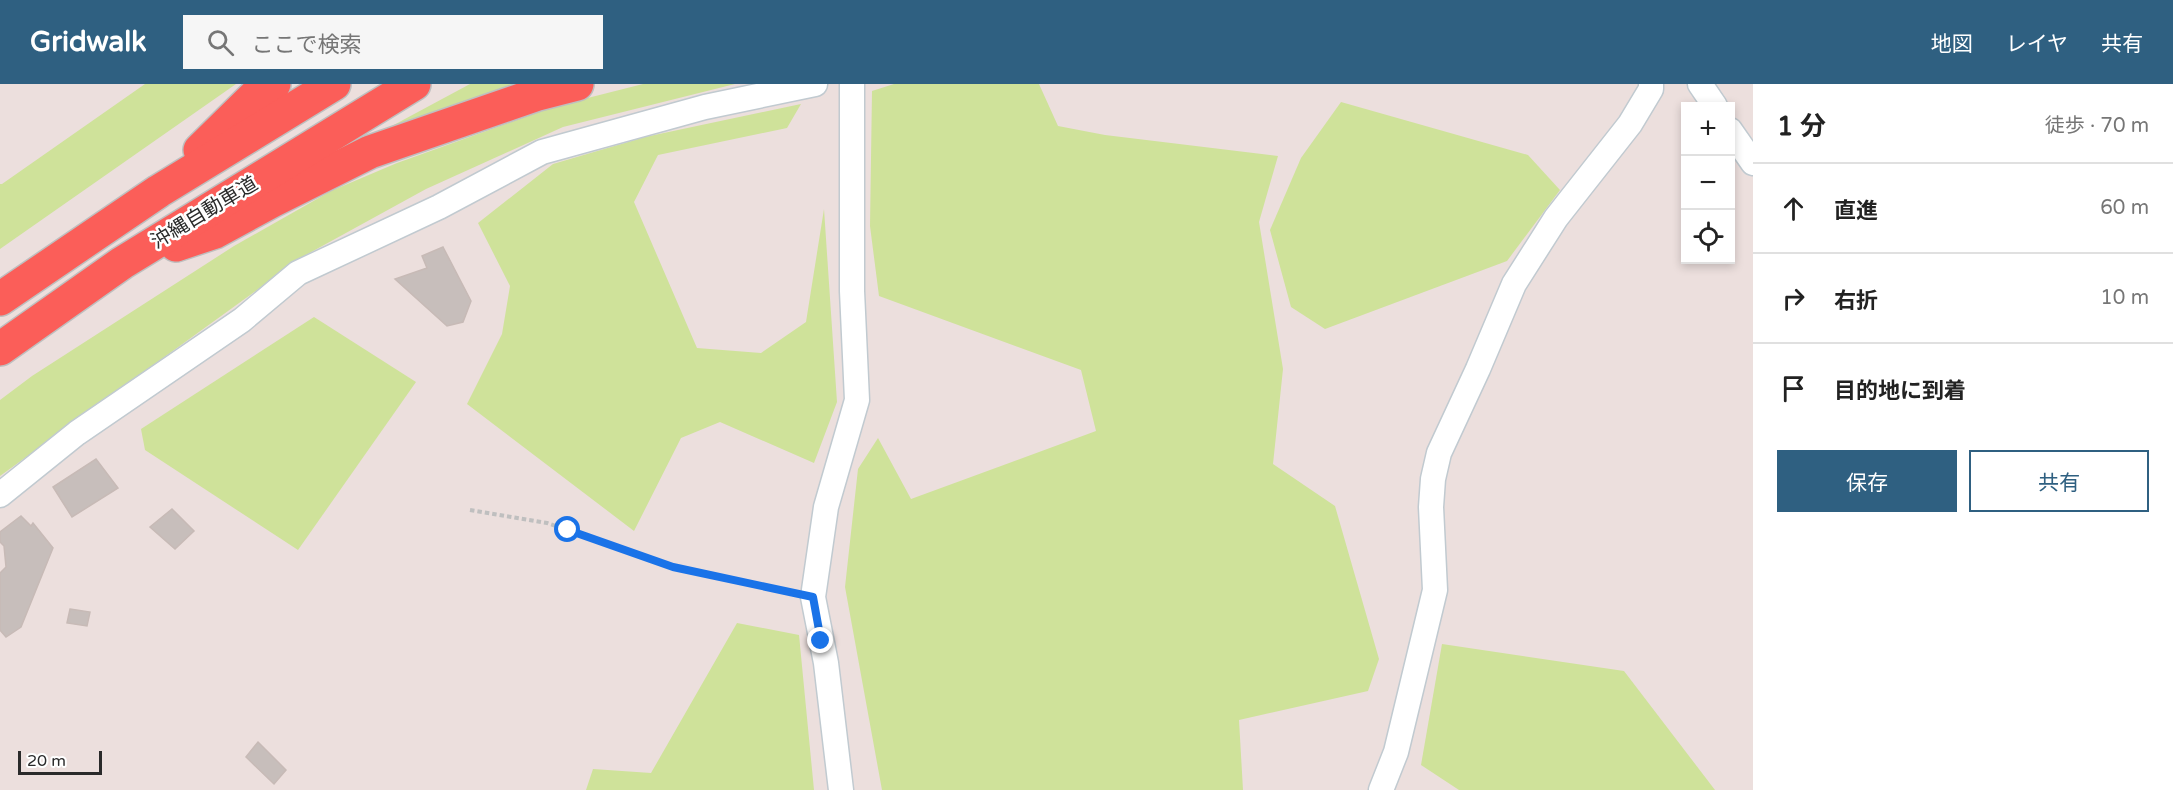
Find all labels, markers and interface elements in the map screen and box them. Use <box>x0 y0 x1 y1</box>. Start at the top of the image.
search box <box>183 15 603 69</box>
text: Gridwalk <box>30 25 147 59</box>
icon: search <box>204 26 237 59</box>
text: ここで検索 <box>252 32 362 58</box>
text: 地図 <box>1931 32 1973 57</box>
text: レイヤ <box>2006 32 2068 57</box>
text: 共有 <box>2101 32 2143 57</box>
map controls <box>1681 102 1735 264</box>
button: + <box>1681 102 1735 156</box>
text: 1 分 <box>1777 111 1826 142</box>
text: 徒歩 · 70 m <box>2045 114 2149 138</box>
button: − <box>1681 156 1735 210</box>
street label: 沖縄自動車道 <box>147 172 262 254</box>
icon: ahead <box>1777 192 1810 225</box>
text: 60 m <box>2100 196 2149 220</box>
text: 直進 <box>1834 198 1878 224</box>
button: locate <box>1681 210 1735 264</box>
icon: right <box>1777 282 1810 315</box>
text: 10 m <box>2100 286 2149 310</box>
text: 右折 <box>1834 288 1878 314</box>
icon: arrive <box>1777 372 1810 405</box>
text: 目的地に到着 <box>1834 378 1966 404</box>
button: 保存 <box>1777 450 1957 512</box>
button: 共有 <box>1969 450 2149 512</box>
route start <box>554 516 580 542</box>
route end <box>807 627 833 653</box>
scale bar <box>18 748 102 776</box>
text: 20 m <box>27 751 66 771</box>

